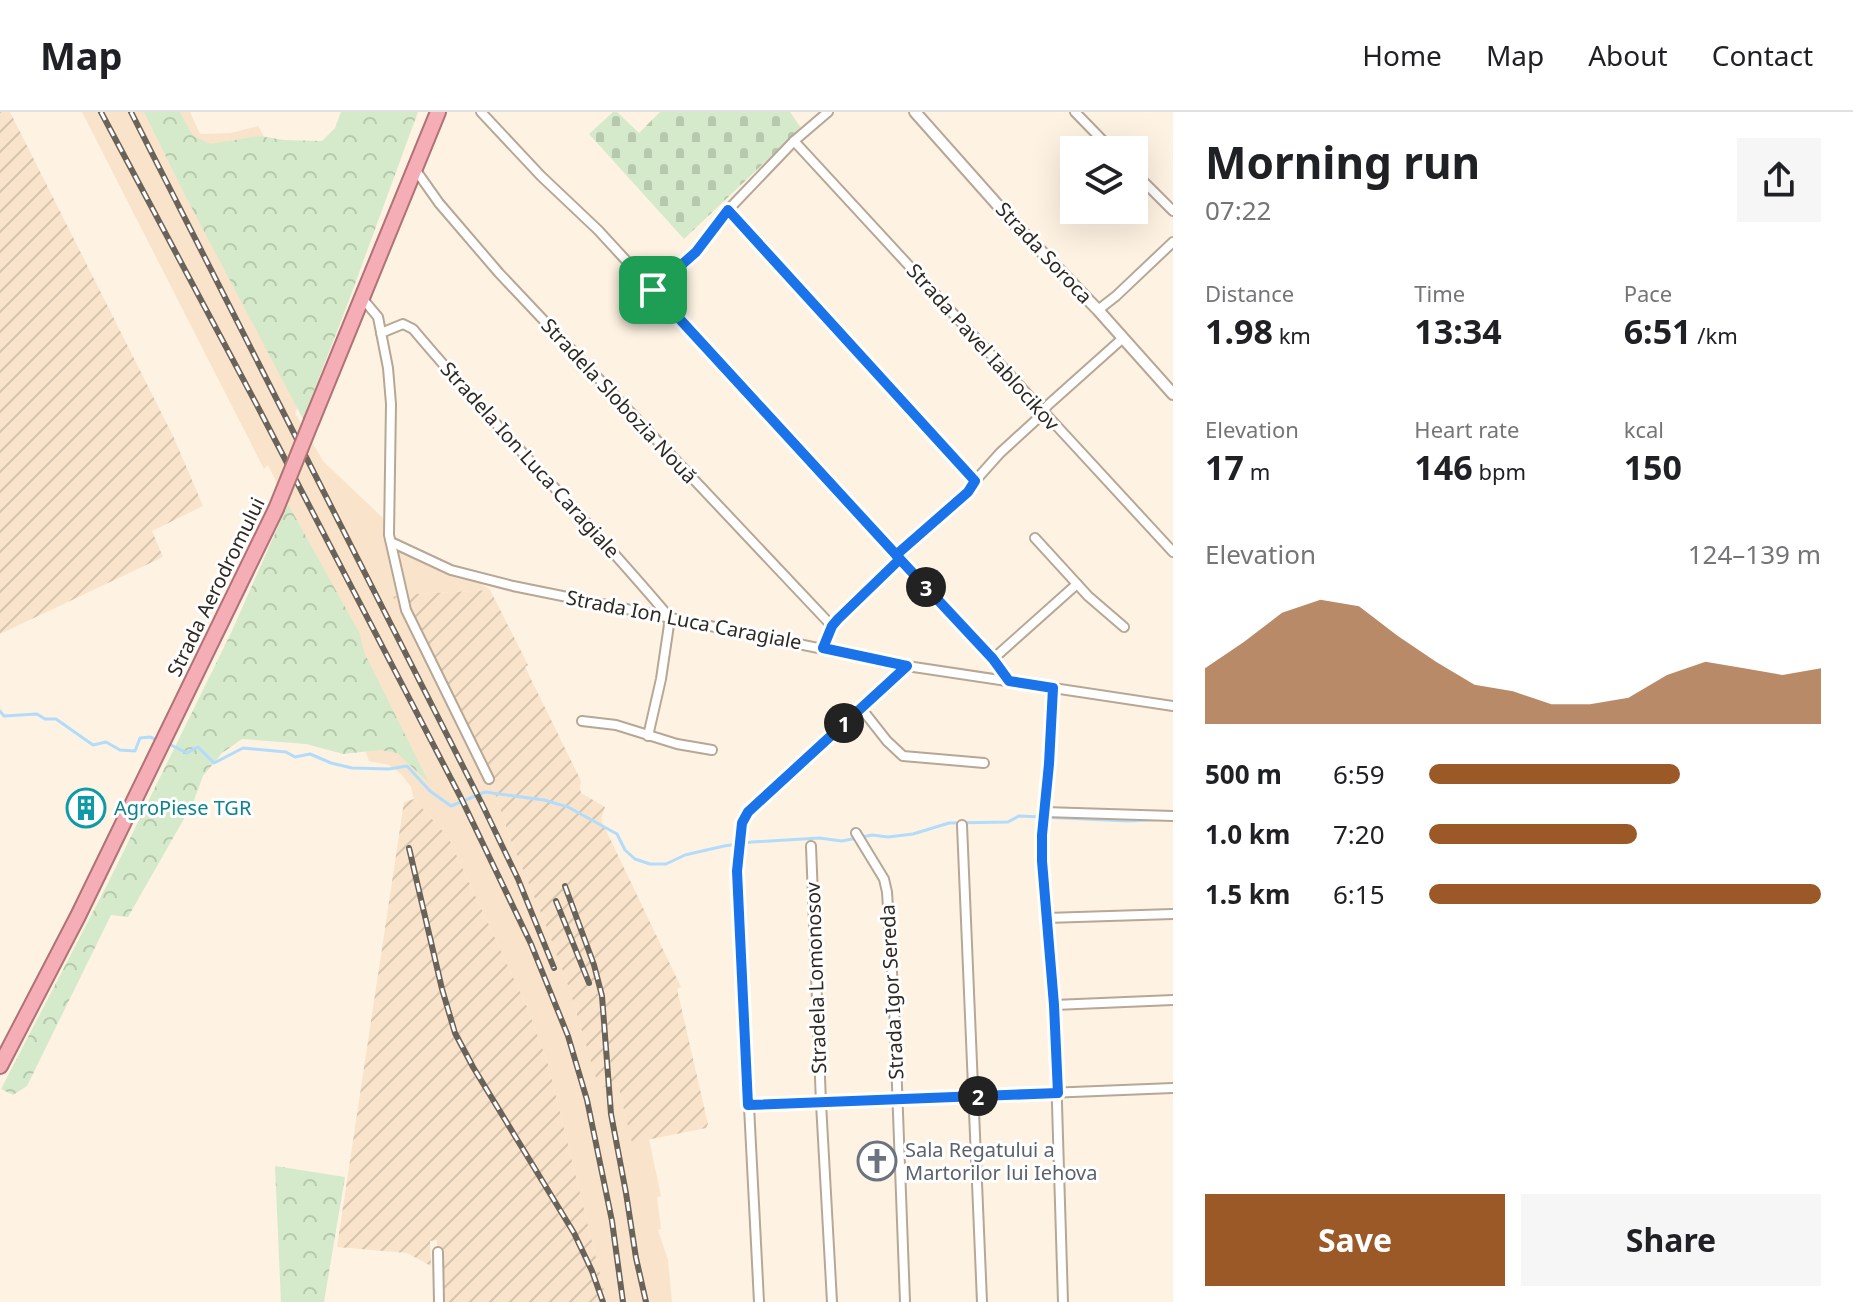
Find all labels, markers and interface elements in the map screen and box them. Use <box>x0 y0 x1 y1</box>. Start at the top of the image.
text: Map <box>40 29 123 81</box>
text: Home <box>1362 36 1442 74</box>
text: Map <box>1486 36 1544 74</box>
text: About <box>1588 36 1668 74</box>
text: Contact <box>1712 36 1813 74</box>
text: Morning run <box>1205 132 1480 192</box>
map controls <box>1060 136 1148 224</box>
button: layers <box>1060 136 1148 224</box>
button: share <box>1737 138 1821 222</box>
text: 07:22 <box>1205 192 1271 228</box>
street label: Strada Soroca <box>990 196 1099 309</box>
pin <box>619 256 687 324</box>
street label: Strada Pavel Iablocikov <box>901 257 1066 437</box>
icon: arrive <box>631 268 675 312</box>
text: Distance <box>1205 278 1294 308</box>
text: Time <box>1414 278 1465 308</box>
text: Pace <box>1624 278 1672 308</box>
text: 1.98 <box>1205 308 1273 354</box>
text: 13:34 <box>1414 308 1502 354</box>
text: 6:51 <box>1624 308 1692 354</box>
street label: Stradela Slobozia Nouă <box>536 312 703 489</box>
text: km <box>1273 320 1311 350</box>
text: /km <box>1692 320 1738 350</box>
street label: Stradela Ion Luca Caragiale <box>435 356 626 564</box>
text: Elevation <box>1205 414 1299 444</box>
text: Heart rate <box>1414 414 1519 444</box>
text: kcal <box>1624 414 1664 444</box>
text: 17 <box>1205 444 1244 490</box>
text: 146 <box>1414 444 1473 490</box>
text: 150 <box>1624 444 1682 490</box>
text: m <box>1244 456 1270 486</box>
text: bpm <box>1473 456 1526 486</box>
street label: Strada Aerodromului <box>160 493 271 681</box>
text: Elevation <box>1205 536 1316 572</box>
text: 124–139 m <box>1688 536 1821 572</box>
pin: 3 <box>906 567 946 607</box>
text: 3 <box>920 572 932 602</box>
street label: Strada Ion Luca Caragiale <box>564 583 804 656</box>
pin: 1 <box>824 703 864 743</box>
text: 1 <box>838 708 850 738</box>
text: 500 m <box>1205 756 1282 792</box>
text: 6:59 <box>1333 756 1385 792</box>
building icon: AgroPiese TGR <box>65 787 107 829</box>
place label: AgroPiese TGR <box>114 794 252 821</box>
text: 1.0 km <box>1205 816 1290 852</box>
text: 7:20 <box>1333 816 1385 852</box>
text: 1.5 km <box>1205 876 1290 912</box>
text: 6:15 <box>1333 876 1385 912</box>
street label: Stradela Lomonosov <box>799 881 832 1074</box>
street label: Strada Igor Sereda <box>873 904 910 1080</box>
pin: 2 <box>958 1076 998 1116</box>
text: 2 <box>972 1081 984 1111</box>
place label: Sala Regatului a Martorilor lui Iehova <box>905 1136 1097 1186</box>
church icon: Sala Regatului a Martorilor lui Iehova <box>856 1140 898 1182</box>
button: Save <box>1205 1194 1505 1286</box>
button: Share <box>1521 1194 1821 1286</box>

